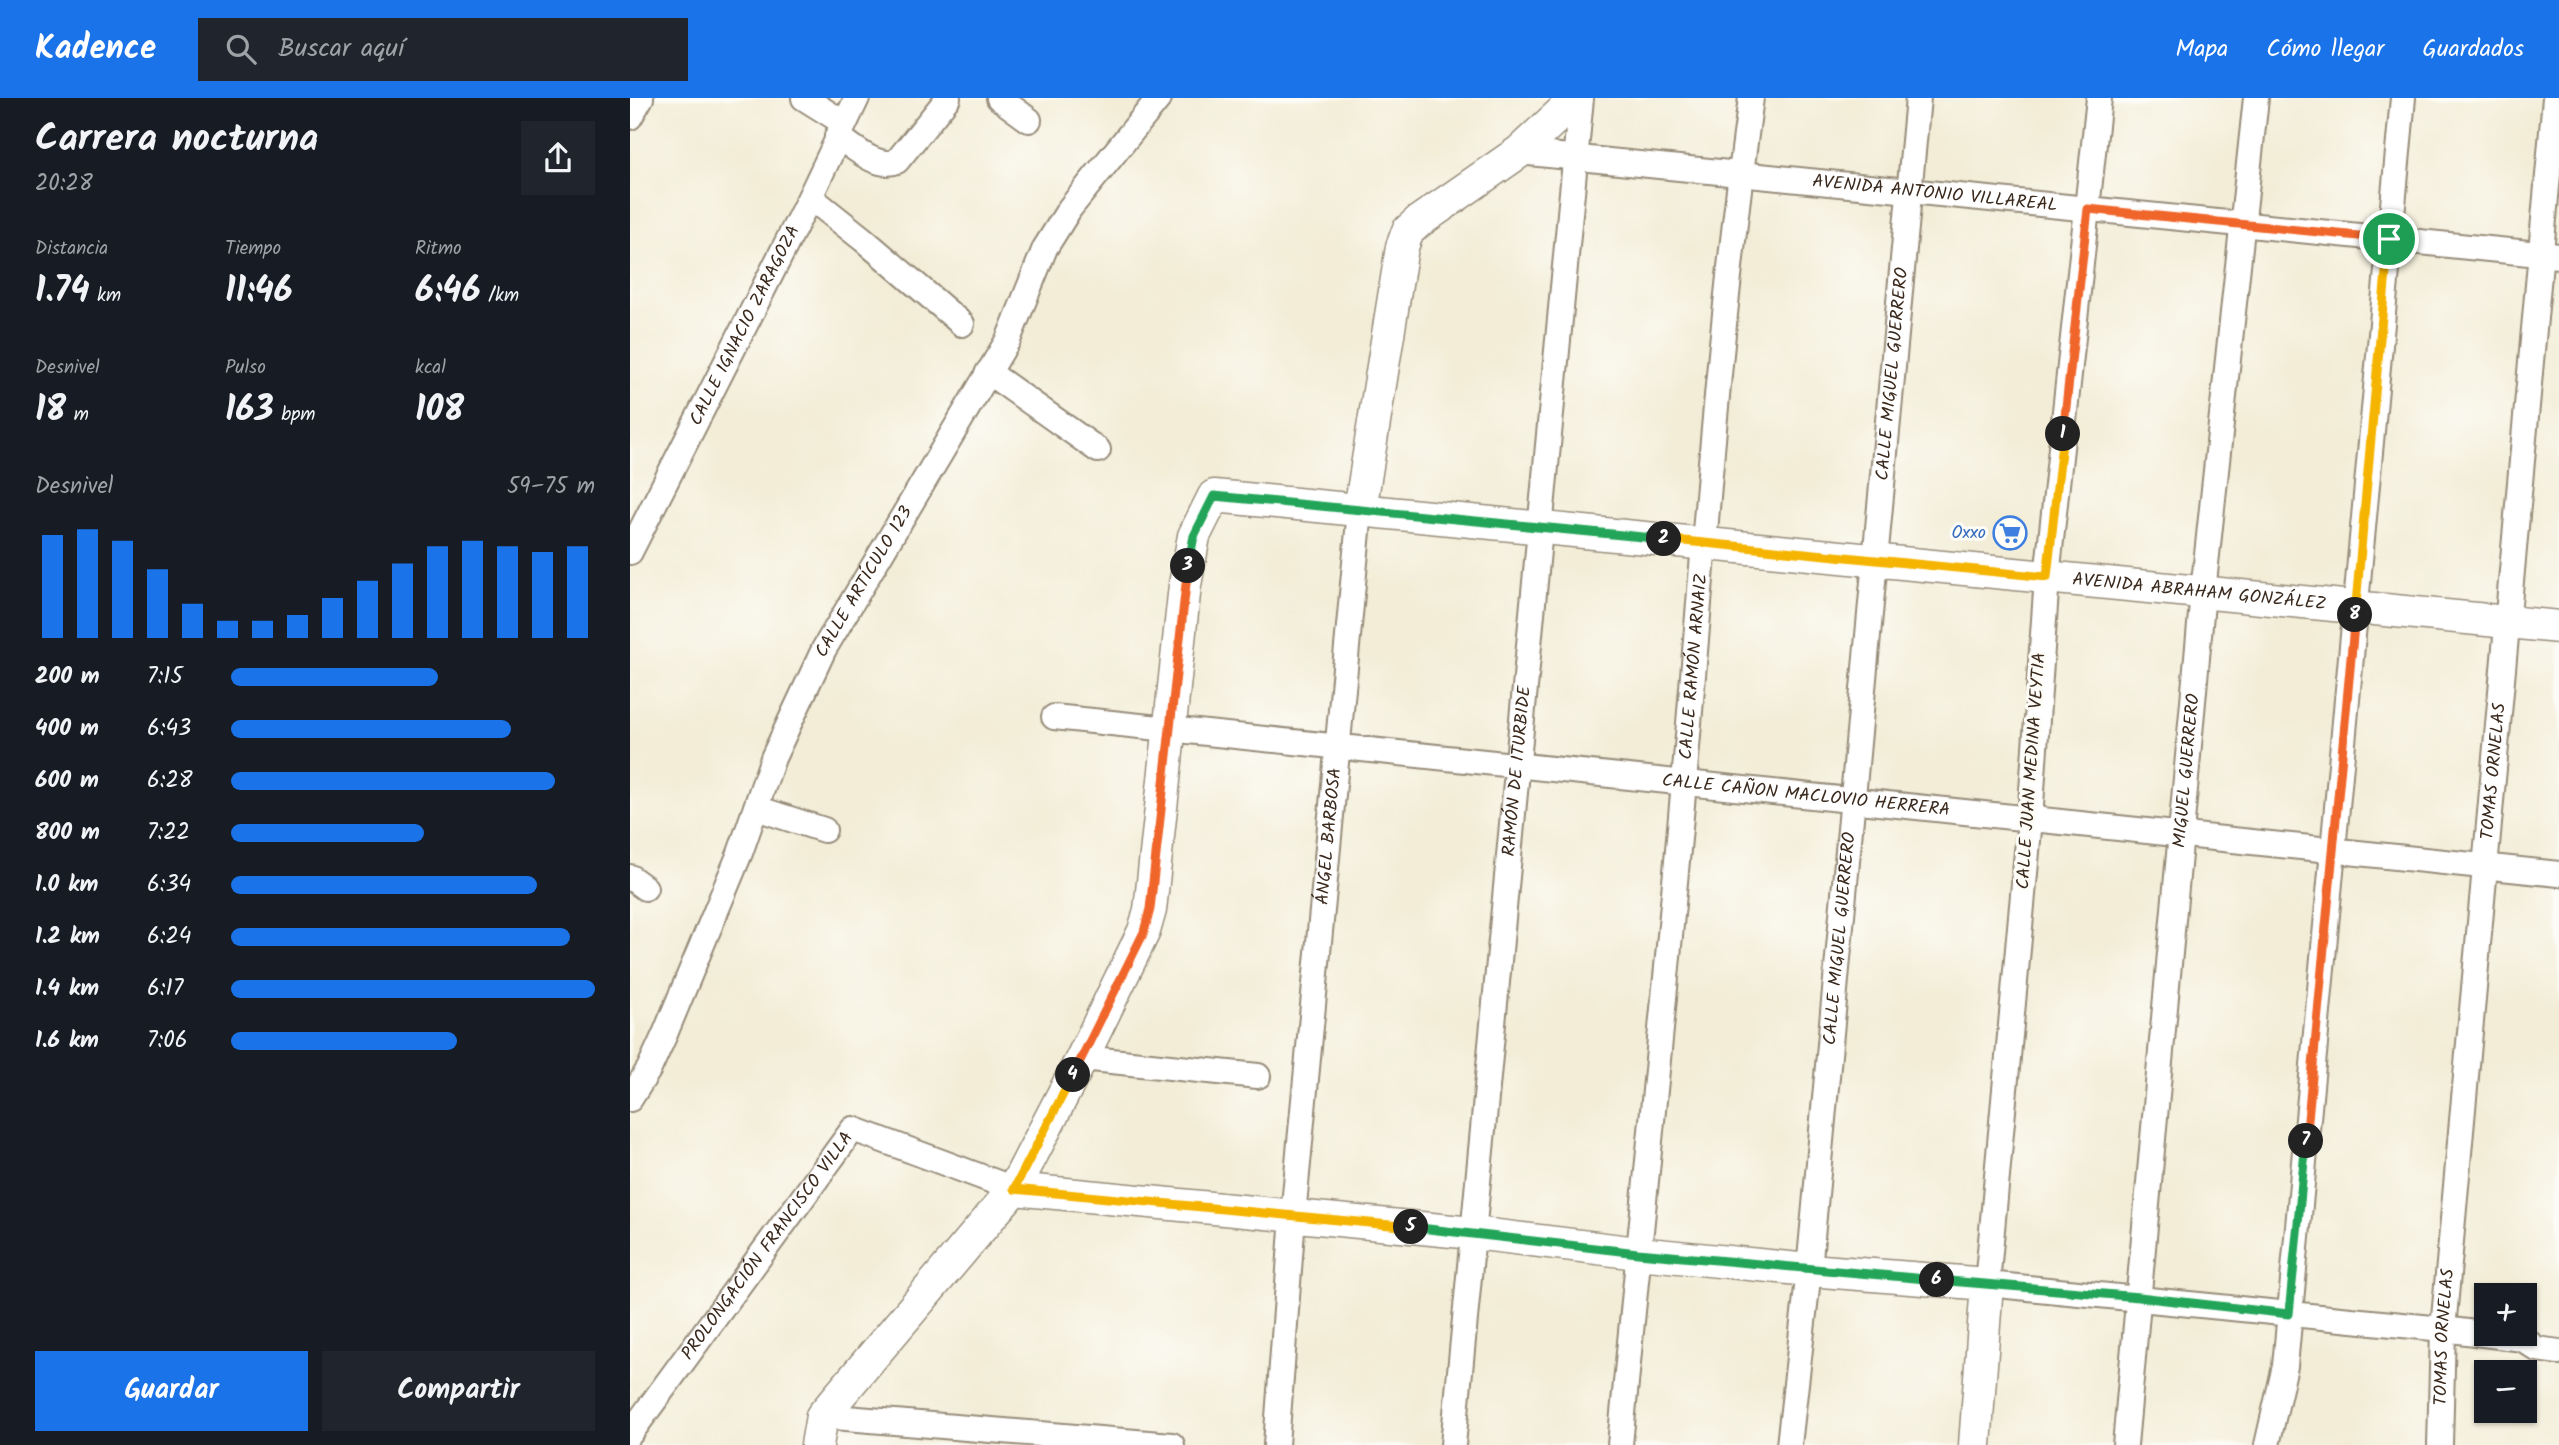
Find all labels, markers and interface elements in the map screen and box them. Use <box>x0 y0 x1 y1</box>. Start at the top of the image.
search box <box>198 18 688 81</box>
text: Kadence <box>35 23 156 76</box>
text: Buscar aquí <box>278 28 404 70</box>
icon: search <box>222 30 260 68</box>
text: Mapa <box>2175 30 2228 69</box>
text: Cómo llegar <box>2266 30 2384 69</box>
text: Guardados <box>2422 30 2524 69</box>
text: Carrera nocturna <box>35 110 318 170</box>
button: share <box>521 121 595 195</box>
text: 20:28 <box>35 166 93 202</box>
street label: AVENIDA ANTONIO VILLAREAL <box>1811 167 2059 220</box>
pin <box>2359 209 2419 269</box>
street label: CALLE IGNACIO ZARAGOZA <box>682 220 808 431</box>
icon: arrive <box>2370 220 2408 258</box>
text: Distancia <box>35 234 108 264</box>
text: Tiempo <box>225 234 281 264</box>
text: Ritmo <box>415 234 462 264</box>
text: 1.74 <box>35 264 89 320</box>
text: 11:46 <box>225 264 293 320</box>
text: 6:46 <box>415 264 481 320</box>
street label: CALLE MIGUEL GUERRERO <box>1868 266 1917 482</box>
text: km <box>89 281 121 311</box>
text: /km <box>481 281 519 311</box>
text: Desnivel <box>35 353 100 383</box>
text: Pulso <box>225 353 266 383</box>
text: kcal <box>415 353 446 383</box>
text: 18 <box>35 383 66 439</box>
text: 163 <box>225 383 274 439</box>
text: 108 <box>415 383 464 439</box>
text: m <box>66 400 89 430</box>
text: bpm <box>274 400 316 430</box>
pin: 1 <box>2046 416 2080 452</box>
text: 1 <box>2060 418 2065 448</box>
text: Desnivel <box>35 469 113 505</box>
text: 59–75 m <box>507 469 595 505</box>
street label: CALLE ARTÍCULO 123 <box>808 501 920 662</box>
supermarket icon: Oxxo <box>1991 514 2029 552</box>
place label: Oxxo <box>1951 519 1986 548</box>
pin: 2 <box>1646 522 1682 556</box>
text: 2 <box>1658 523 1669 553</box>
pin: 3 <box>1170 548 1206 584</box>
text: 3 <box>1182 550 1193 580</box>
street label: AVENIDA ABRAHAM GONZÁLEZ <box>2071 565 2328 619</box>
street label: CALLE RAMÓN ARNAIZ <box>1672 572 1716 761</box>
pin: 8 <box>2338 598 2372 632</box>
text: 8 <box>2349 599 2360 629</box>
street label: CALLE JUAN MEDINA VEYTIA <box>2009 651 2055 890</box>
text: 200 m <box>35 659 100 695</box>
text: 7:15 <box>147 659 183 695</box>
street label: RAMÓN DE ITURBIDE <box>1495 684 1540 858</box>
street label: MIGUEL GUERRERO <box>2165 693 2208 849</box>
street label: TOMAS ORNELAS <box>2473 701 2514 841</box>
text: 400 m <box>35 711 99 747</box>
text: 6:43 <box>147 711 191 747</box>
text: 600 m <box>35 763 99 799</box>
text: 6:28 <box>147 763 193 799</box>
street label: ÁNGEL BARBOSA <box>1308 766 1350 906</box>
street label: CALLE CAÑON MACLOVIO HERRERA <box>1660 766 1951 825</box>
text: 800 m <box>35 815 100 851</box>
text: 7:22 <box>147 815 190 851</box>
street label: CALLE MIGUEL GUERRERO <box>1815 831 1864 1046</box>
text: 1.0 km <box>35 867 98 903</box>
text: 6:34 <box>147 867 191 903</box>
text: 1.2 km <box>35 919 100 955</box>
text: 6:24 <box>147 919 191 955</box>
text: 1.4 km <box>35 971 99 1007</box>
text: 6:17 <box>147 971 183 1007</box>
text: 1.6 km <box>35 1023 99 1059</box>
text: 7:06 <box>147 1023 188 1059</box>
pin: 4 <box>1056 1058 1090 1093</box>
text: 4 <box>1067 1059 1078 1089</box>
pin: 7 <box>2288 1124 2324 1158</box>
street label: PROLONGACIÓN FRANCISCO VILLA <box>674 1125 861 1366</box>
text: 7 <box>2301 1125 2310 1155</box>
pin: 5 <box>1394 1210 1428 1244</box>
text: 5 <box>1406 1211 1415 1241</box>
pin: 6 <box>1920 1262 1954 1298</box>
text: 6 <box>1931 1264 1942 1294</box>
street label: TOMAS ORNELAS <box>2427 1267 2463 1406</box>
map controls <box>2474 1283 2537 1423</box>
button: + <box>2474 1283 2537 1346</box>
button: Guardar <box>35 1351 308 1431</box>
button: Compartir <box>322 1351 595 1431</box>
button: − <box>2474 1360 2537 1423</box>

